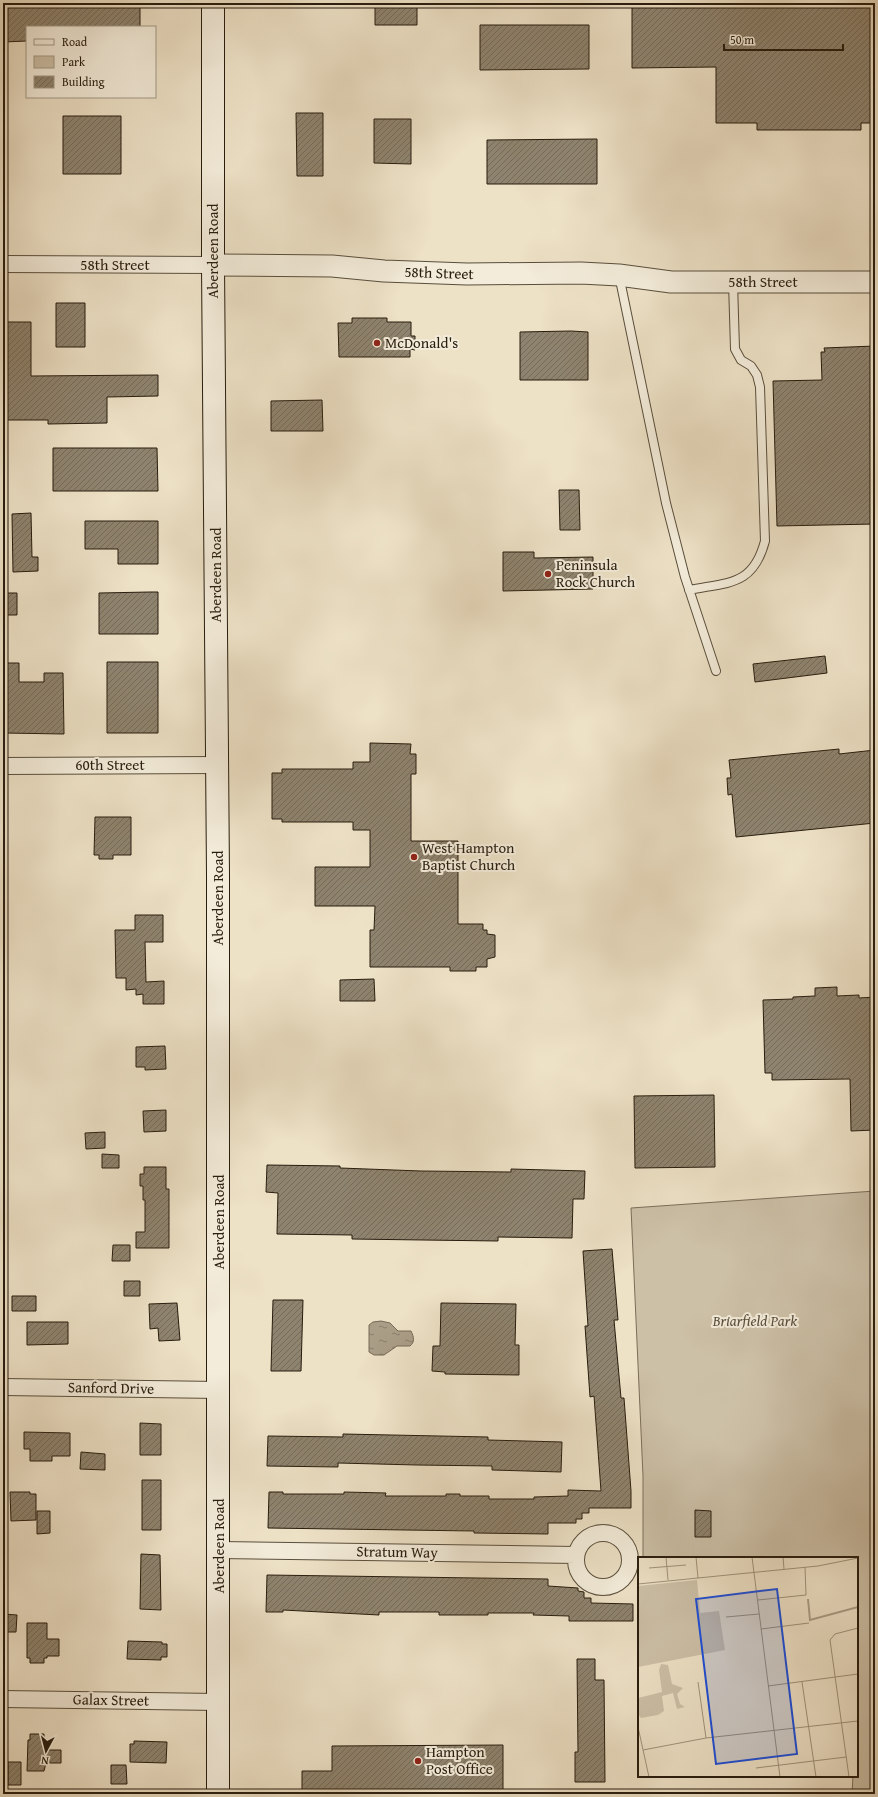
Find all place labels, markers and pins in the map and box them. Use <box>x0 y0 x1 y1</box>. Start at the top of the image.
place label: McDonald's <box>385 332 458 353</box>
marker: McDonald's <box>372 338 382 348</box>
place label: Peninsula Rock Church <box>556 554 636 592</box>
marker: Peninsula Rock Church <box>543 569 553 579</box>
place label: West Hampton Baptist Church <box>422 837 516 875</box>
marker: West Hampton Baptist Church <box>409 852 419 862</box>
place label: Hampton Post Office <box>426 1741 493 1779</box>
marker: Hampton Post Office <box>413 1756 423 1766</box>

